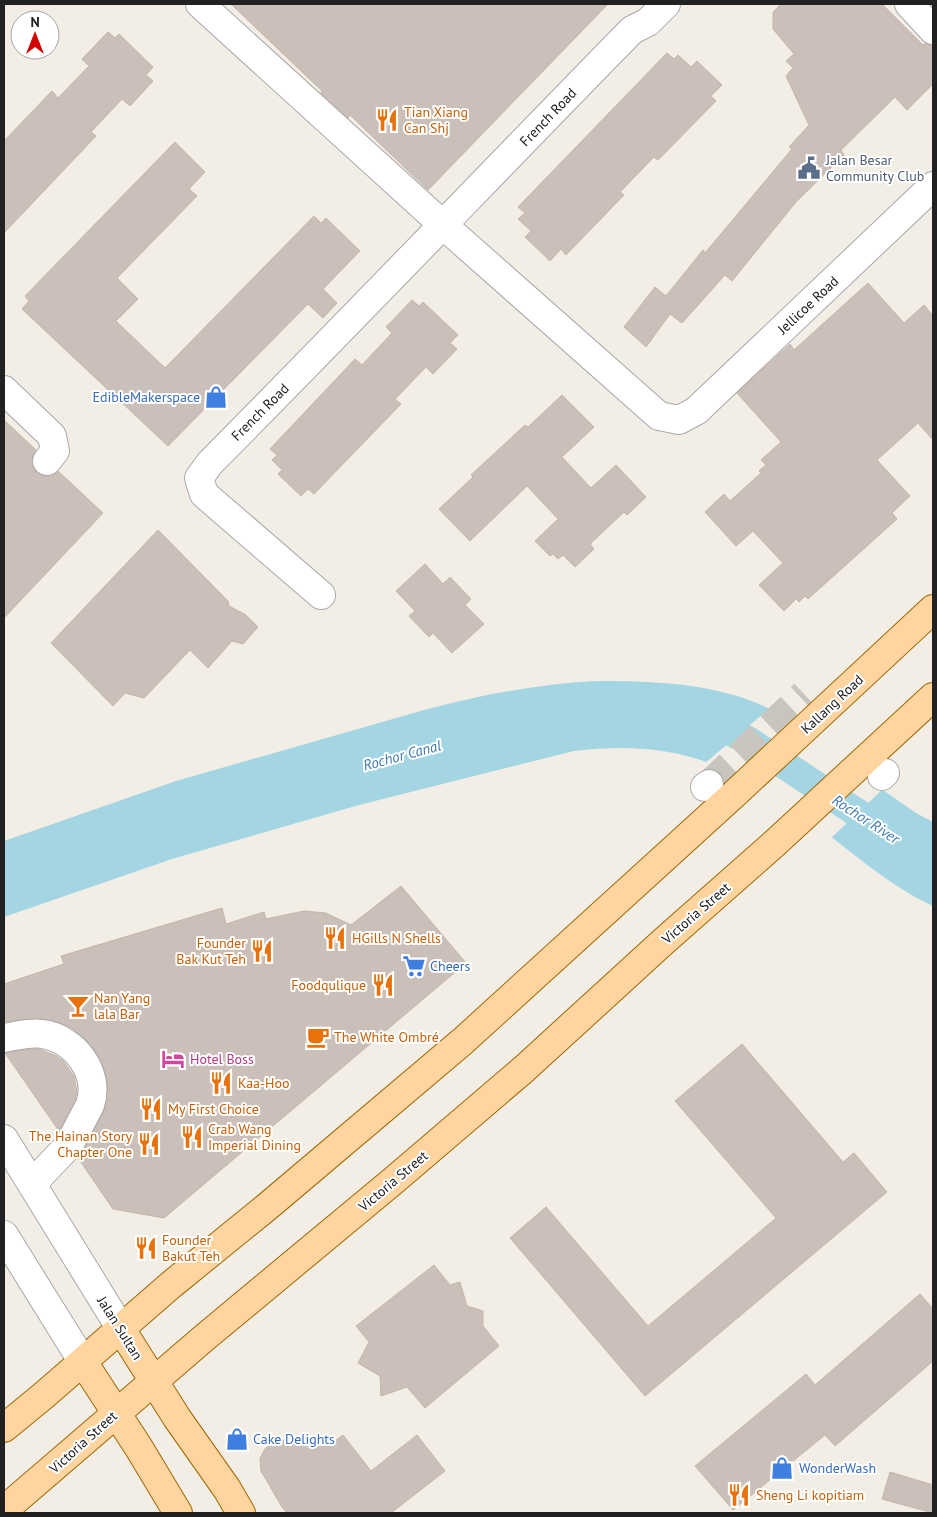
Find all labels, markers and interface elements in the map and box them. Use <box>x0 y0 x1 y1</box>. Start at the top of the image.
north arrow <box>10 10 60 60</box>
text: N <box>30 13 40 31</box>
street label: French Road <box>516 84 580 150</box>
place label: Tian Xiang Can Shj <box>404 103 468 137</box>
restaurant icon: Tian Xiang Can Shj <box>374 107 400 133</box>
place label: Jalan Besar Community Club <box>825 151 924 185</box>
public building icon: Jalan Besar Community Club <box>796 155 822 181</box>
street label: Jellicoe Road <box>773 272 842 339</box>
street label: French Road <box>227 379 293 445</box>
shop icon: EdibleMakerspace <box>203 384 229 410</box>
place label: EdibleMakerspace <box>93 388 200 406</box>
street label: Kallang Road <box>797 671 867 737</box>
water label: Rochor Canal <box>361 735 443 775</box>
water label: Rochor River <box>829 790 904 848</box>
street label: Victoria Street <box>657 878 734 948</box>
restaurant icon: HGills N Shells <box>322 925 348 951</box>
place label: HGills N Shells <box>352 929 441 947</box>
place label: Founder Bak Kut Teh <box>176 934 246 968</box>
restaurant icon: Founder Bak Kut Teh <box>249 938 275 964</box>
supermarket icon: Cheers <box>401 953 427 979</box>
place label: Cheers <box>430 957 470 975</box>
restaurant icon: Foodqulique <box>370 972 396 998</box>
place label: Foodqulique <box>291 976 366 994</box>
place label: Nan Yang lala Bar <box>94 989 150 1023</box>
bar icon: Nan Yang lala Bar <box>65 993 91 1019</box>
cafe icon: The White Ombré <box>305 1024 331 1050</box>
place label: The White Ombré <box>334 1028 439 1046</box>
hotel icon: Hotel Boss <box>160 1046 186 1072</box>
place label: Hotel Boss <box>190 1050 254 1068</box>
restaurant icon: Kaa-Hoo <box>208 1070 234 1096</box>
place label: Kaa-Hoo <box>238 1074 290 1092</box>
restaurant icon: My First Choice <box>138 1096 164 1122</box>
place label: My First Choice <box>168 1100 259 1118</box>
place label: Crab Wang Imperial Dining <box>208 1120 301 1154</box>
restaurant icon: Crab Wang Imperial Dining <box>179 1124 205 1150</box>
place label: The Hainan Story Chapter One <box>29 1127 132 1161</box>
restaurant icon: The Hainan Story Chapter One <box>136 1131 162 1157</box>
street label: Victoria Street <box>354 1147 432 1216</box>
place label: Founder Bakut Teh <box>162 1231 220 1265</box>
restaurant icon: Founder Bakut Teh <box>133 1235 159 1261</box>
street label: Jalan Sultan <box>93 1292 147 1363</box>
street label: Victoria Street <box>45 1407 121 1478</box>
shop icon: Cake Delights <box>224 1426 250 1452</box>
place label: Cake Delights <box>253 1430 335 1448</box>
shop icon: WonderWash <box>769 1455 795 1481</box>
place label: WonderWash <box>799 1459 876 1477</box>
restaurant icon: Sheng Li kopitiam <box>726 1482 752 1508</box>
place label: Sheng Li kopitiam <box>756 1486 864 1504</box>

